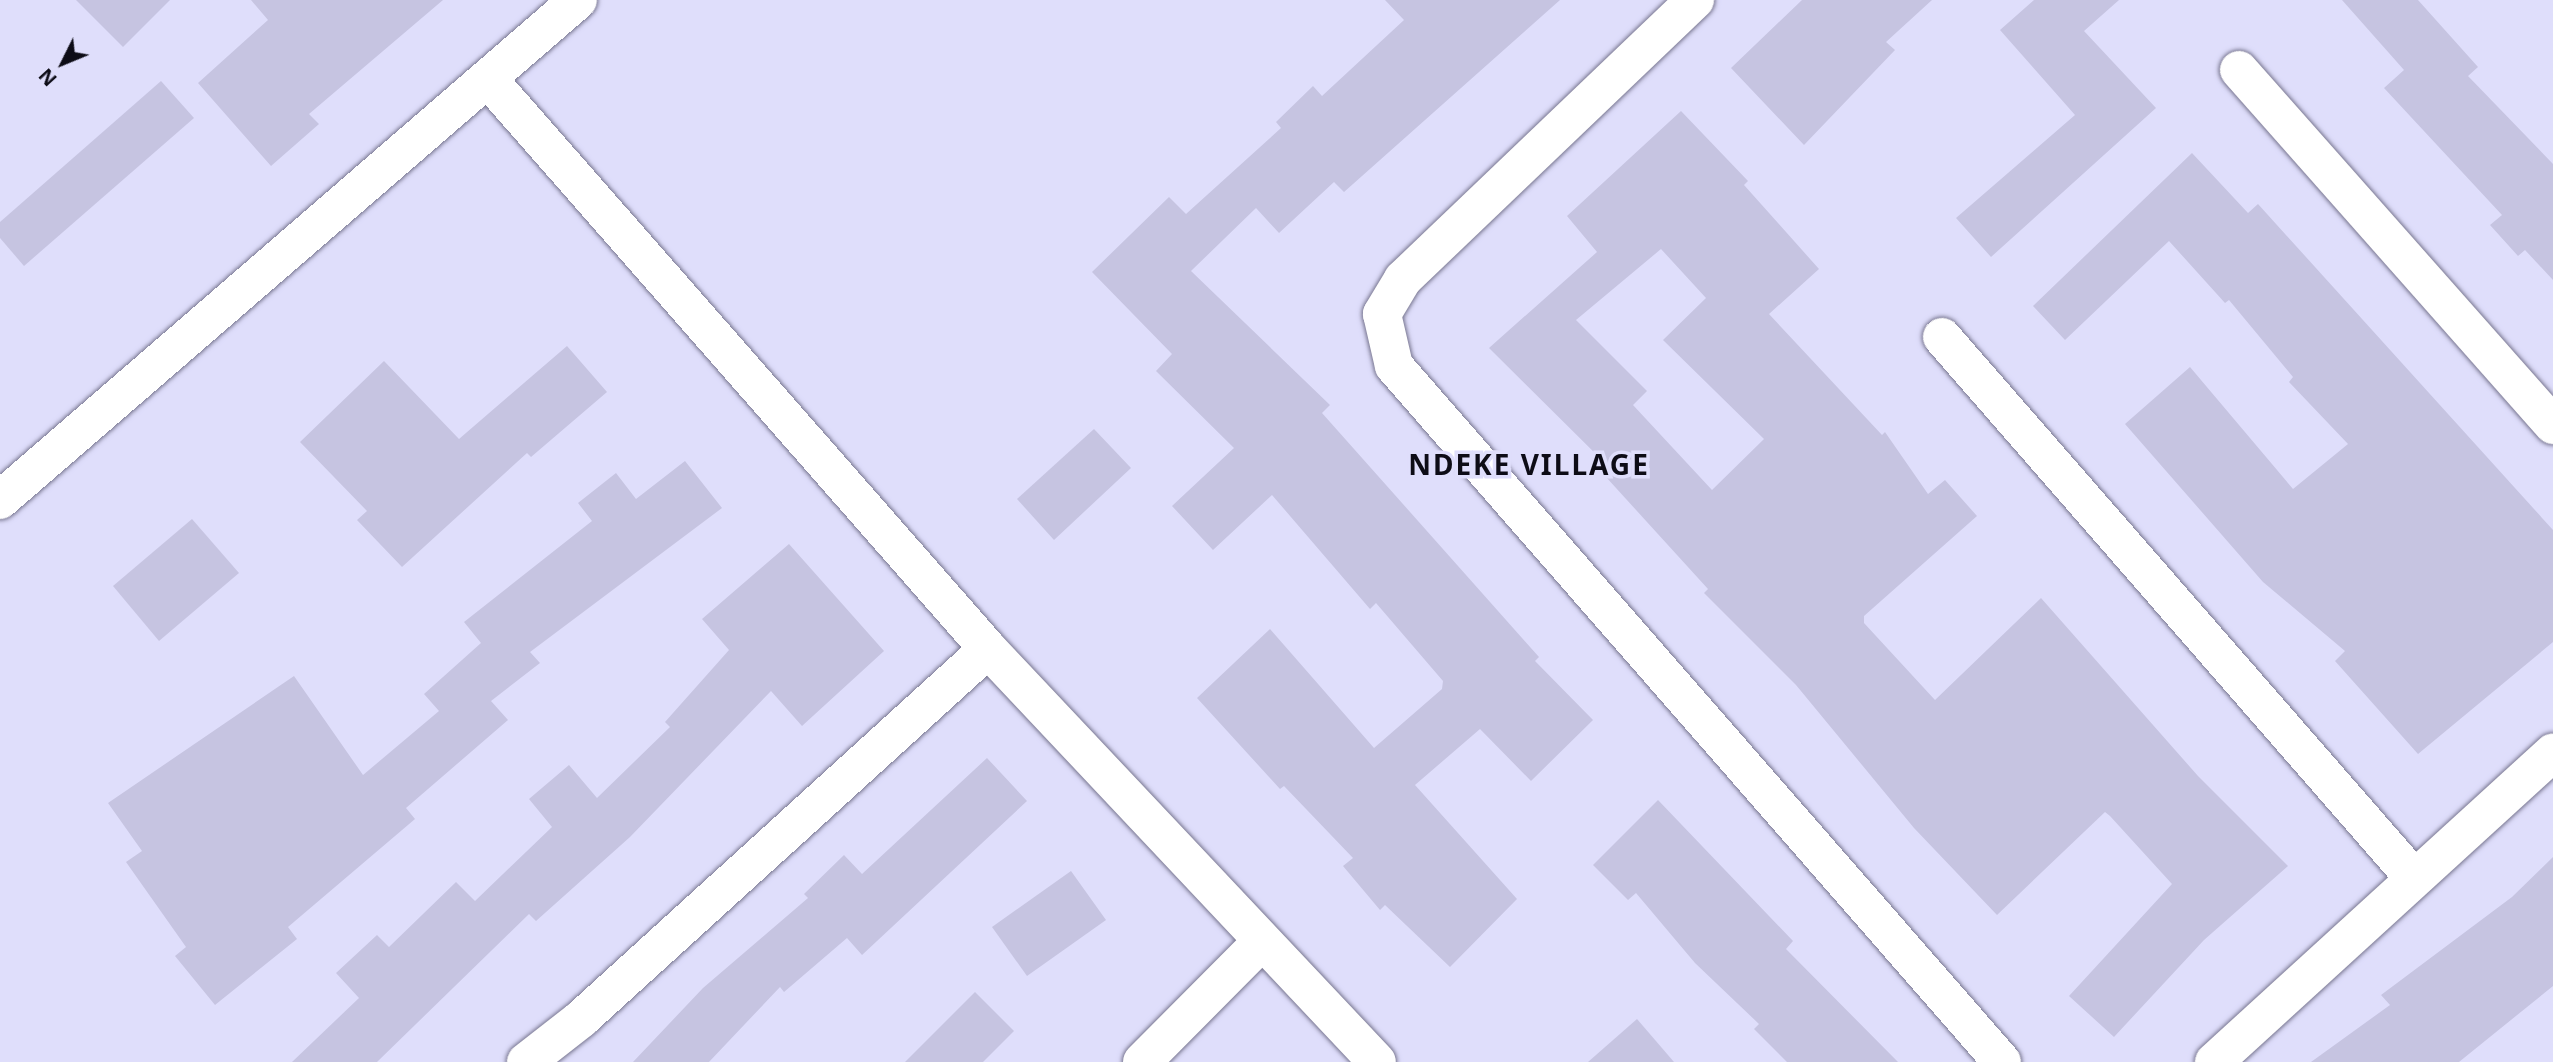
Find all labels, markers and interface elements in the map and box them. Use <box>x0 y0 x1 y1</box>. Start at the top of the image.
north arrow <box>28 28 98 98</box>
text: N <box>33 63 62 92</box>
district label: NDEKE VILLAGE <box>1410 447 1648 481</box>

